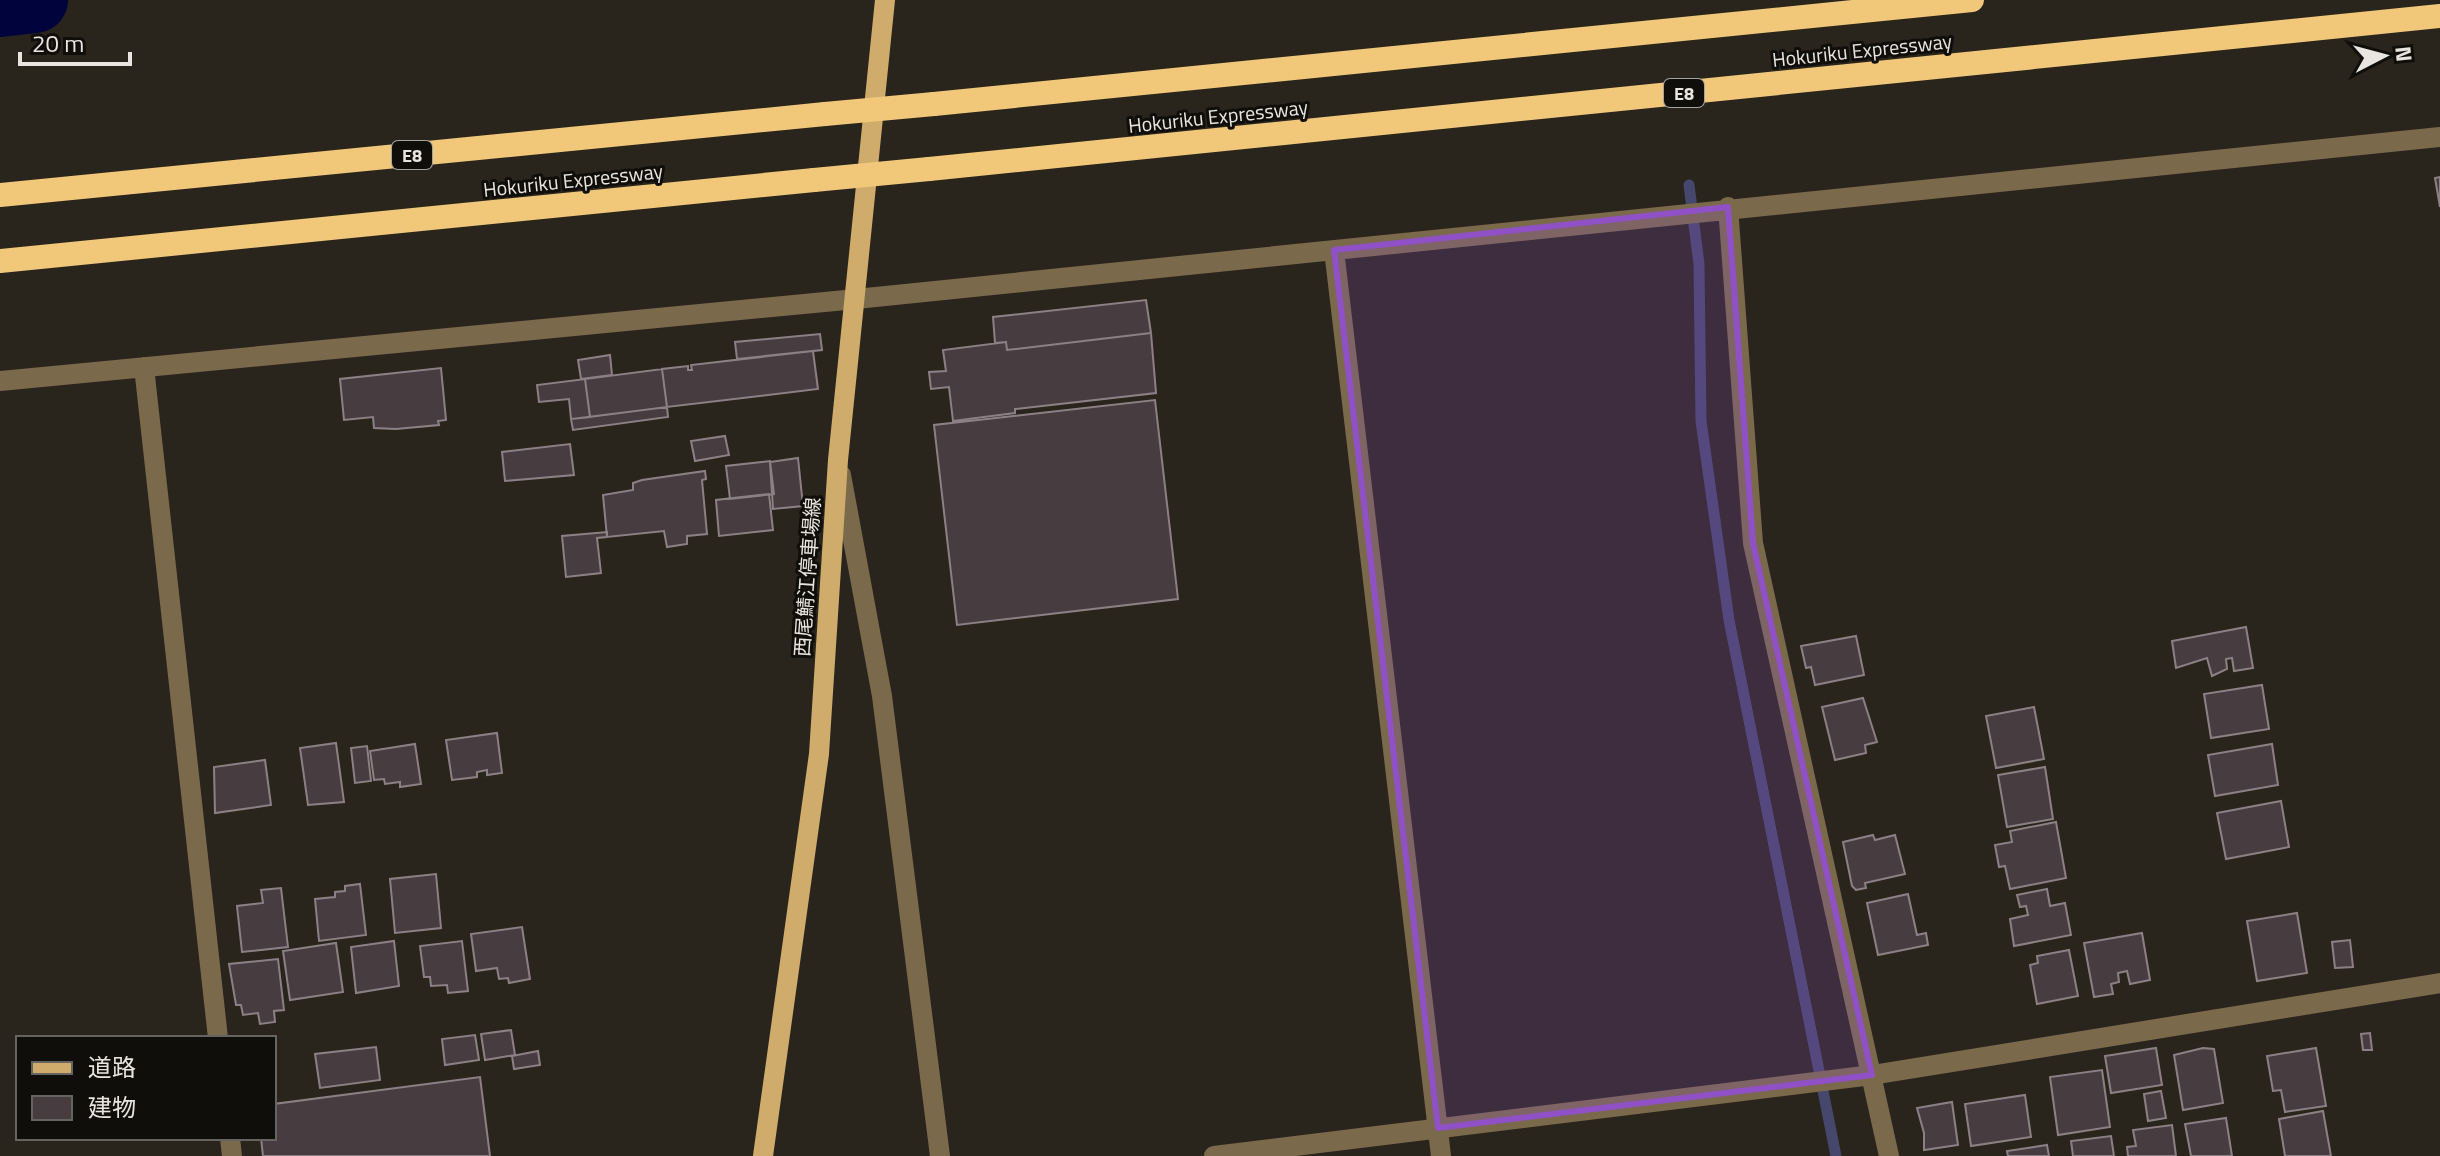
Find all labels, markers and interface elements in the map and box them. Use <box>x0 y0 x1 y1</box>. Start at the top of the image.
scale bar <box>20 16 130 66</box>
north arrow <box>2344 16 2424 96</box>
text: 20 m <box>32 25 84 61</box>
street label: Hokuriku Expressway <box>1770 25 1954 75</box>
text: N <box>2386 45 2422 63</box>
road number: E8 <box>1664 79 1704 107</box>
street label: Hokuriku Expressway <box>1126 91 1310 141</box>
road number: E8 <box>392 141 432 169</box>
street label: Hokuriku Expressway <box>481 155 665 205</box>
street label: 西尾鯖江停車場線 <box>786 496 828 658</box>
legend <box>16 1036 276 1140</box>
text: 道路 <box>88 1049 136 1085</box>
text: 建物 <box>88 1089 136 1125</box>

